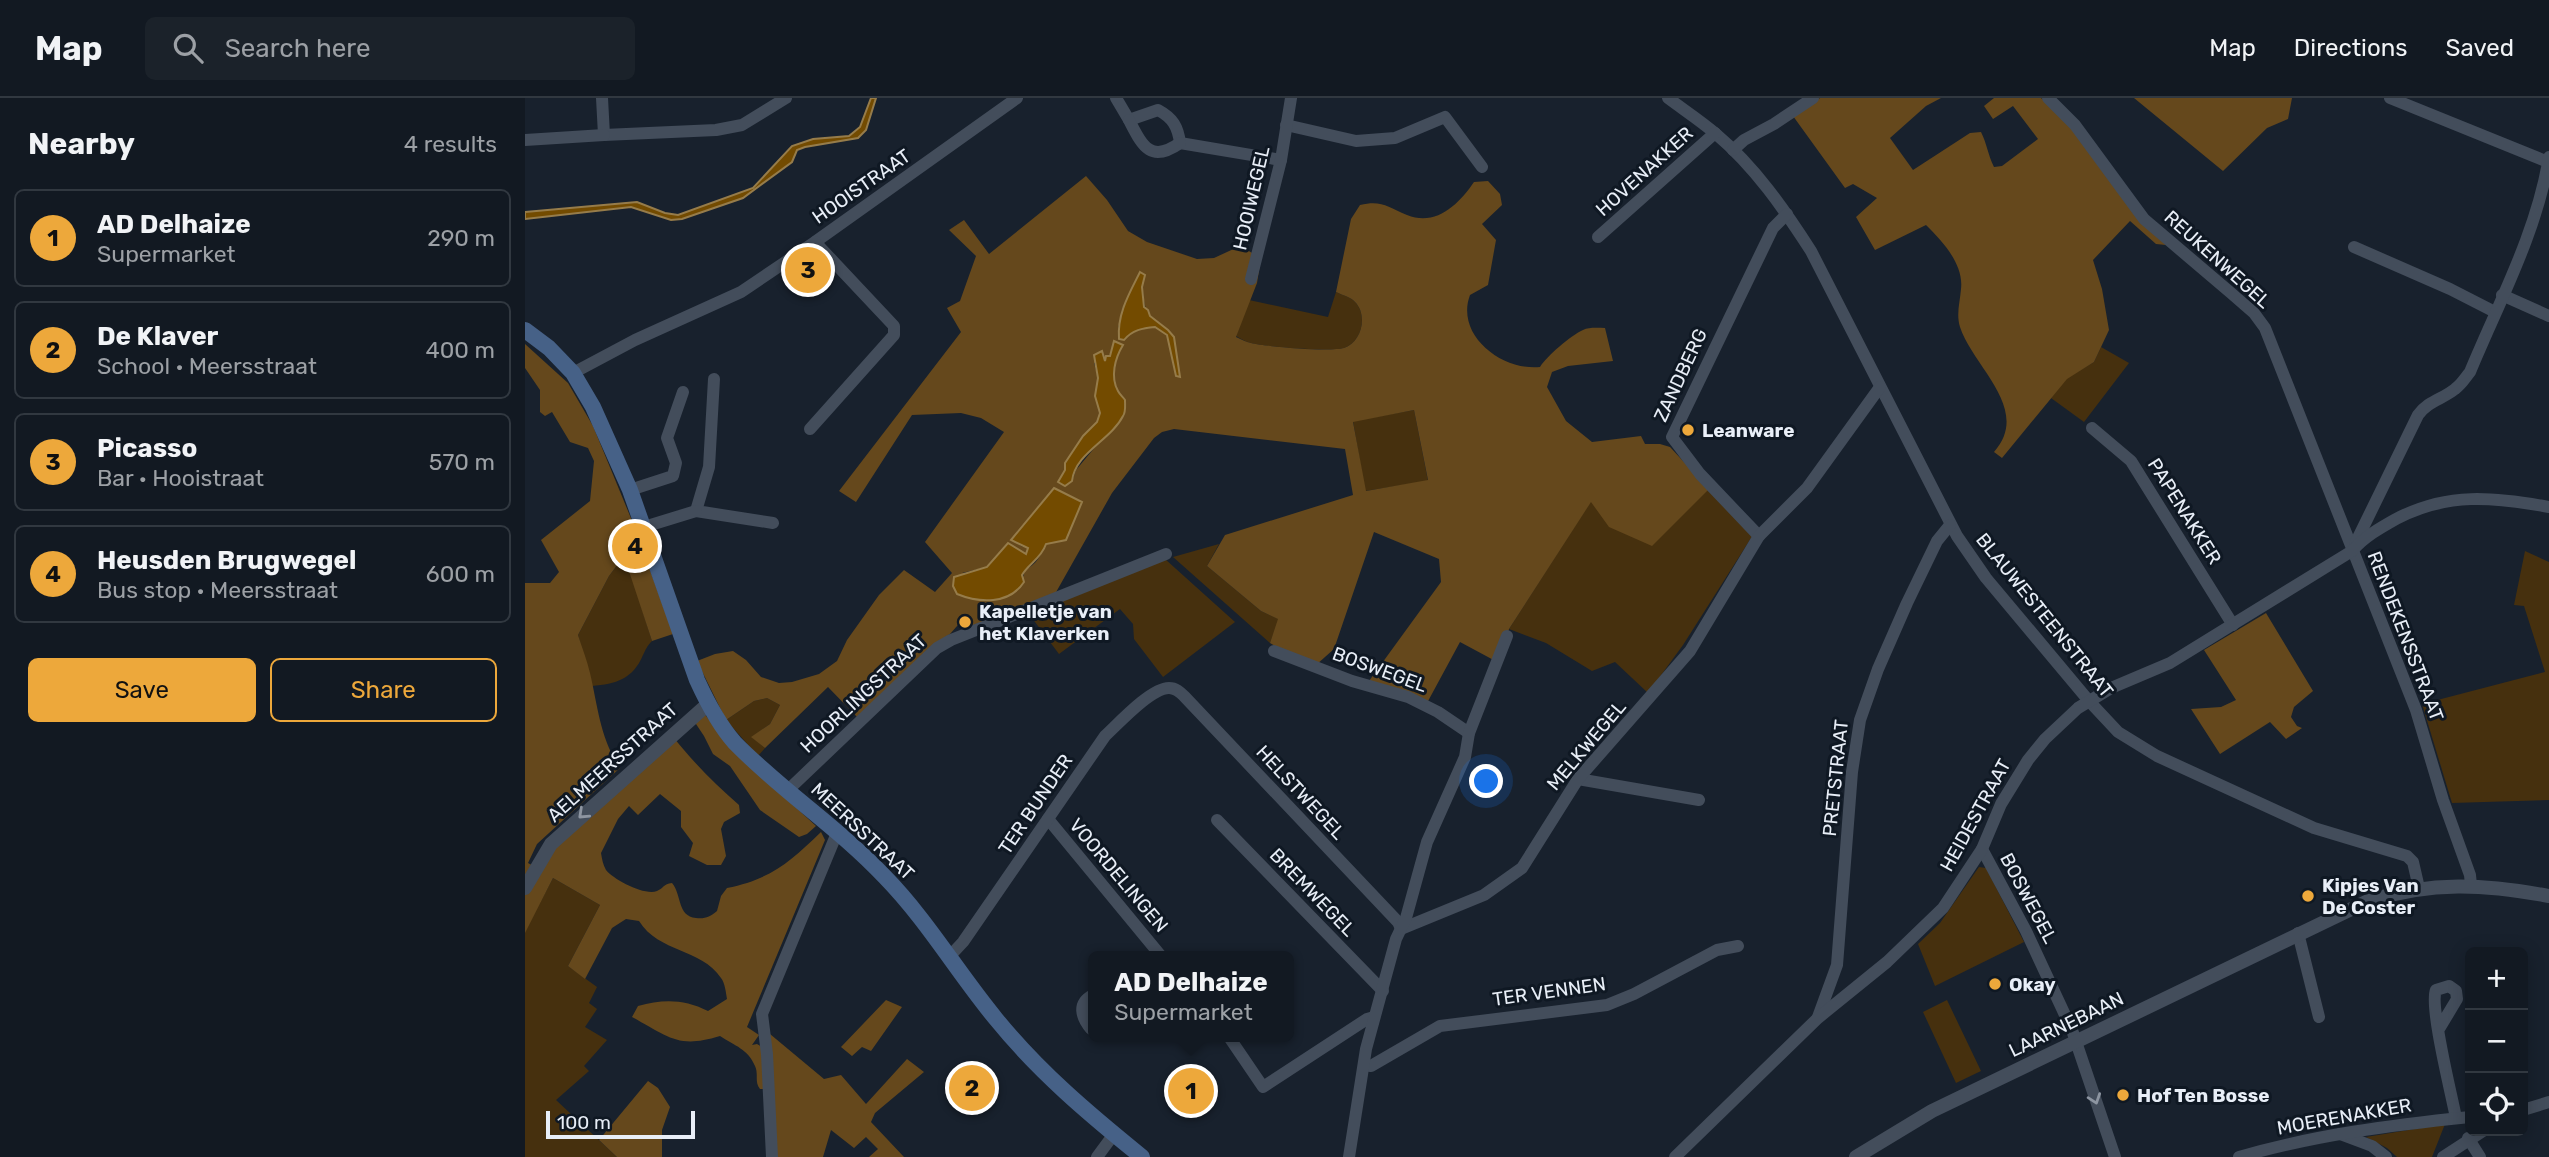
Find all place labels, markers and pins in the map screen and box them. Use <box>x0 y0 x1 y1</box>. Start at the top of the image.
pin: 3 <box>785 244 831 296</box>
place label: Leanware <box>1702 419 1794 442</box>
marker: Leanware <box>1680 422 1696 438</box>
pin: 4 <box>612 520 658 572</box>
place label: Kapelletje van het Klaverken <box>979 600 1112 645</box>
marker: Kapelletje van het Klaverken <box>957 614 973 630</box>
place label: Kipjes Van De Coster <box>2322 874 2419 919</box>
marker: Kipjes Van De Coster <box>2300 888 2316 904</box>
place label: Okay <box>2009 973 2056 996</box>
marker: Okay <box>1987 976 2003 992</box>
pin: 2 <box>949 1062 995 1114</box>
pin: 1 <box>1168 1065 1214 1117</box>
place label: Hof Ten Bosse <box>2137 1084 2269 1107</box>
marker: Hof Ten Bosse <box>2115 1087 2131 1103</box>

